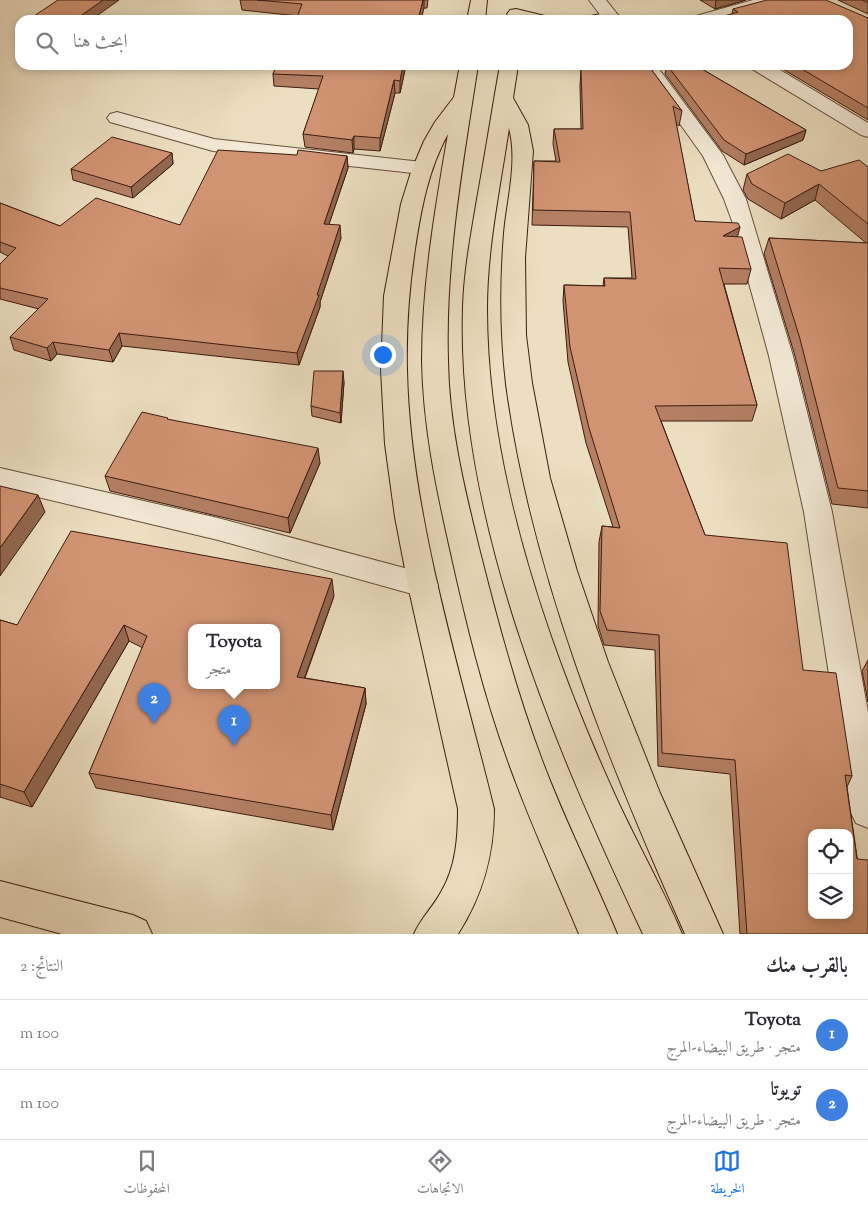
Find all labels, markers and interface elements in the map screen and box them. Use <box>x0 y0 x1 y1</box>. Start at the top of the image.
search box <box>15 15 853 70</box>
icon: search <box>33 29 61 57</box>
text: ابحث هنا <box>73 29 128 56</box>
your location <box>370 342 396 368</box>
popup <box>188 624 280 689</box>
text: Toyota <box>206 629 262 656</box>
text: متجر <box>206 659 231 682</box>
pin: 2 <box>138 683 170 724</box>
pin: 1 <box>218 705 250 746</box>
map controls <box>808 829 853 919</box>
button: locate <box>808 829 853 874</box>
button: layers <box>808 874 853 919</box>
text: بالقرب منك <box>766 952 848 982</box>
text: النتائج: 2 <box>20 956 63 979</box>
text: Toyota <box>745 1007 801 1034</box>
text: 100 m <box>20 1023 59 1046</box>
text: 1 <box>829 1023 835 1046</box>
text: متجر · طريق البيضاء-المرج <box>666 1037 801 1060</box>
text: تويوتا <box>770 1077 801 1104</box>
text: 100 m <box>20 1093 59 1116</box>
text: 2 <box>828 1093 836 1116</box>
text: متجر · طريق البيضاء-المرج <box>666 1110 801 1133</box>
tab: المحفوظات <box>124 1147 170 1202</box>
tab: الاتجاهات <box>417 1147 463 1202</box>
tab: الخريطة <box>710 1147 745 1202</box>

